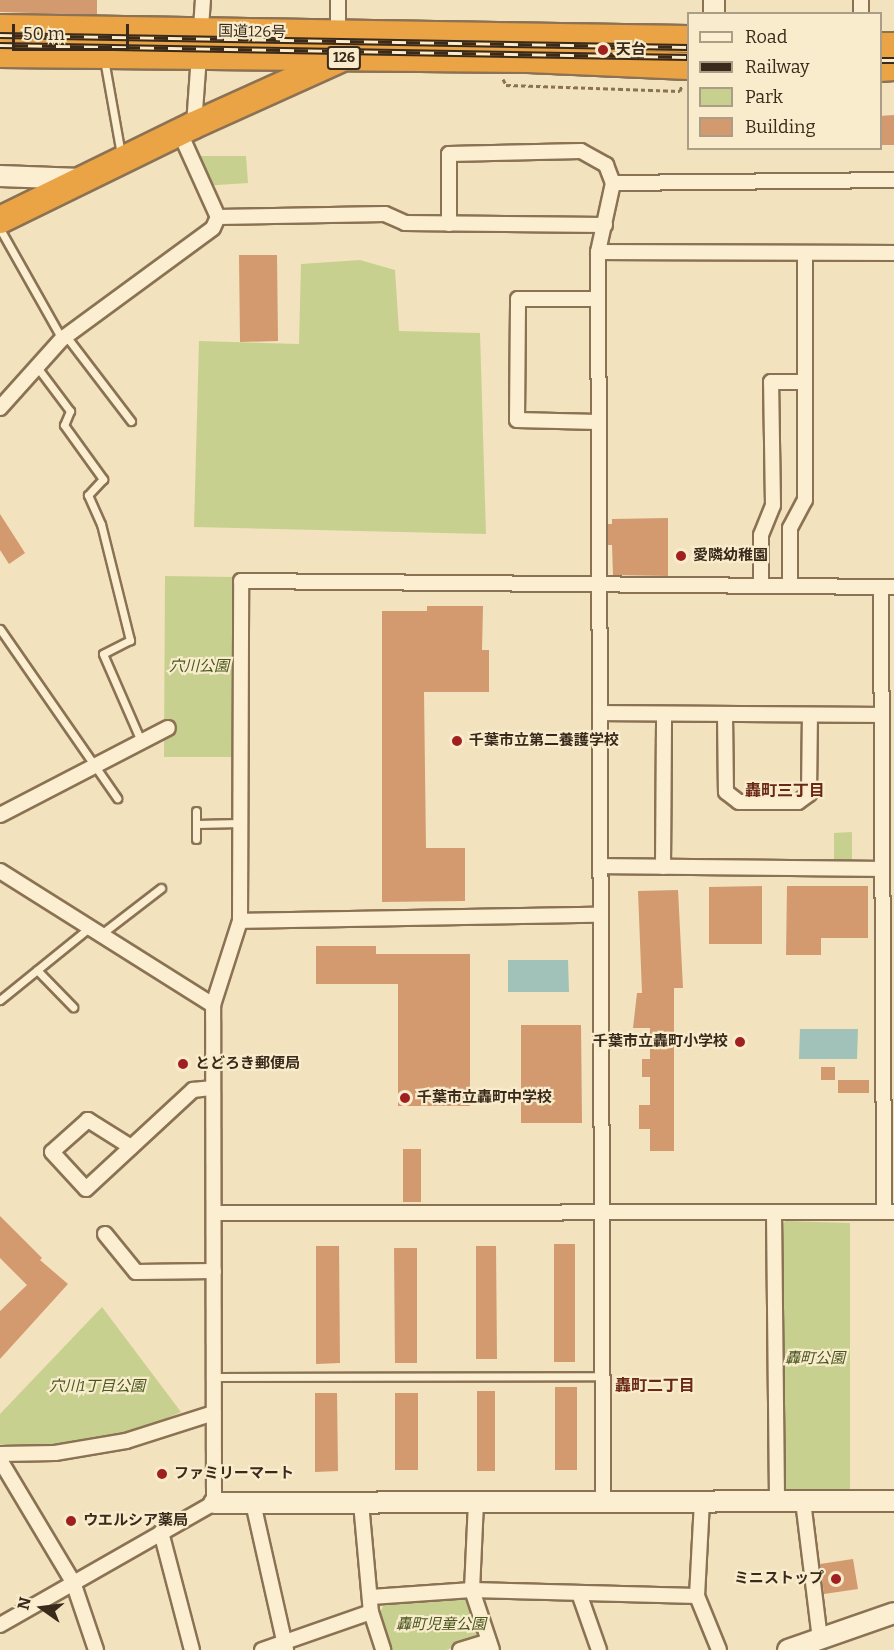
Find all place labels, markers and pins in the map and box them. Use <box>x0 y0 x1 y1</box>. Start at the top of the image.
marker: 天台 <box>594 41 612 59</box>
place label: 天台 <box>616 41 646 59</box>
place label: 愛隣幼稚園 <box>693 547 768 565</box>
marker: 愛隣幼稚園 <box>674 549 688 563</box>
place label: 千葉市立第二養護学校 <box>469 732 619 750</box>
marker: 千葉市立第二養護学校 <box>450 734 464 748</box>
place label: 千葉市立轟町小学校 <box>593 1033 728 1051</box>
marker: 千葉市立轟町小学校 <box>733 1035 747 1049</box>
place label: とどろき郵便局 <box>195 1055 300 1073</box>
marker: とどろき郵便局 <box>176 1057 190 1071</box>
place label: 千葉市立轟町中学校 <box>417 1089 552 1107</box>
marker: 千葉市立轟町中学校 <box>398 1091 412 1105</box>
place label: ファミリーマート <box>174 1465 294 1483</box>
marker: ファミリーマート <box>155 1467 169 1481</box>
place label: ウエルシア薬局 <box>83 1512 188 1530</box>
marker: ウエルシア薬局 <box>64 1514 78 1528</box>
place label: ミニストップ <box>734 1570 824 1588</box>
marker: ミニストップ <box>829 1572 843 1586</box>

